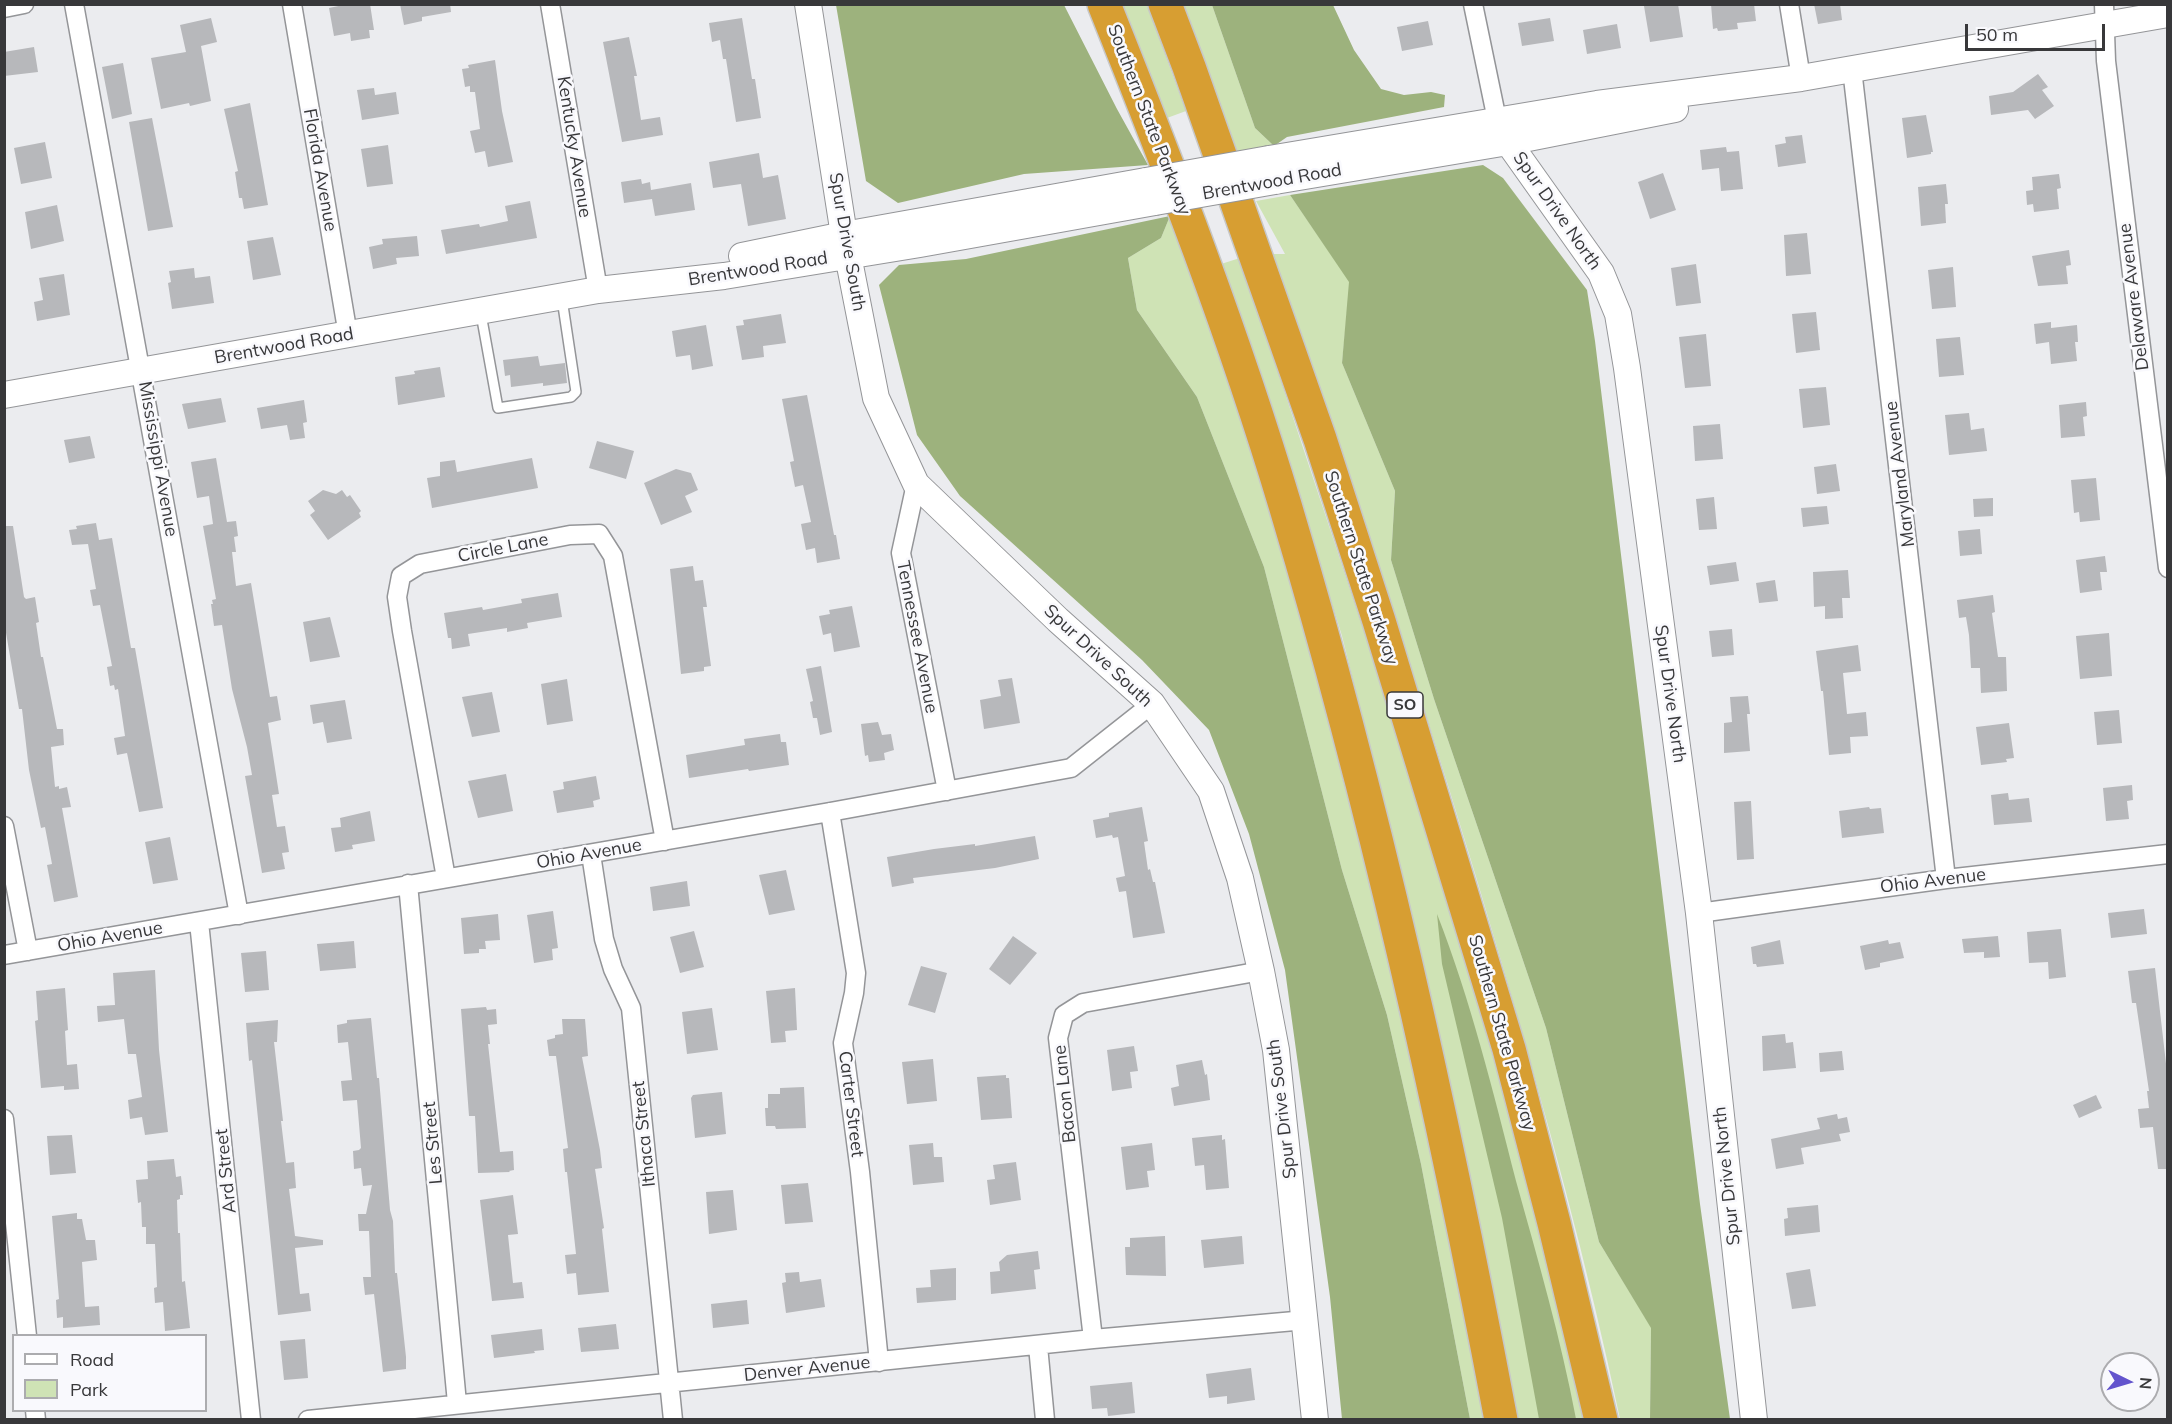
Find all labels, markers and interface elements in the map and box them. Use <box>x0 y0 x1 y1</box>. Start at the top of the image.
scale bar <box>1968 12 2108 50</box>
street label: Southern State Parkway <box>1103 22 1195 218</box>
text: 50 m <box>1976 23 2018 46</box>
street label: Kentucky Avenue <box>552 75 596 219</box>
street label: Florida Avenue <box>299 107 341 233</box>
street label: Spur Drive North <box>1508 148 1606 274</box>
street label: Brentwood Road <box>1201 159 1343 205</box>
street label: Spur Drive South <box>824 171 870 313</box>
street label: Delaware Avenue <box>2114 222 2154 372</box>
street label: Brentwood Road <box>687 247 829 291</box>
street label: Brentwood Road <box>213 323 355 369</box>
street label: Mississippi Avenue <box>134 380 182 538</box>
street label: Maryland Avenue <box>1880 400 1920 548</box>
street label: Southern State Parkway <box>1319 468 1403 668</box>
street label: Circle Lane <box>456 529 550 567</box>
street label: Tennessee Avenue <box>892 559 942 715</box>
street label: Spur Drive South <box>1039 600 1157 712</box>
street label: Spur Drive North <box>1650 623 1690 765</box>
road number: SO <box>1387 692 1423 718</box>
street label: Ohio Avenue <box>535 834 643 874</box>
street label: Ohio Avenue <box>1879 864 1987 898</box>
street label: Ohio Avenue <box>56 917 164 957</box>
street label: Southern State Parkway <box>1464 933 1540 1133</box>
street label: Spur Drive South <box>1263 1038 1301 1180</box>
street label: Bacon Lane <box>1049 1044 1081 1144</box>
street label: Carter Street <box>834 1050 868 1158</box>
street label: Ithaca Street <box>628 1080 660 1188</box>
street label: Les Street <box>419 1101 447 1185</box>
street label: Spur Drive North <box>1709 1106 1745 1246</box>
street label: Ard Street <box>211 1128 241 1214</box>
legend <box>12 1334 207 1412</box>
text: Road <box>70 1348 114 1371</box>
street label: Denver Avenue <box>743 1352 871 1386</box>
north arrow <box>2100 1352 2160 1412</box>
text: N <box>2135 1376 2156 1390</box>
text: Park <box>70 1378 108 1401</box>

